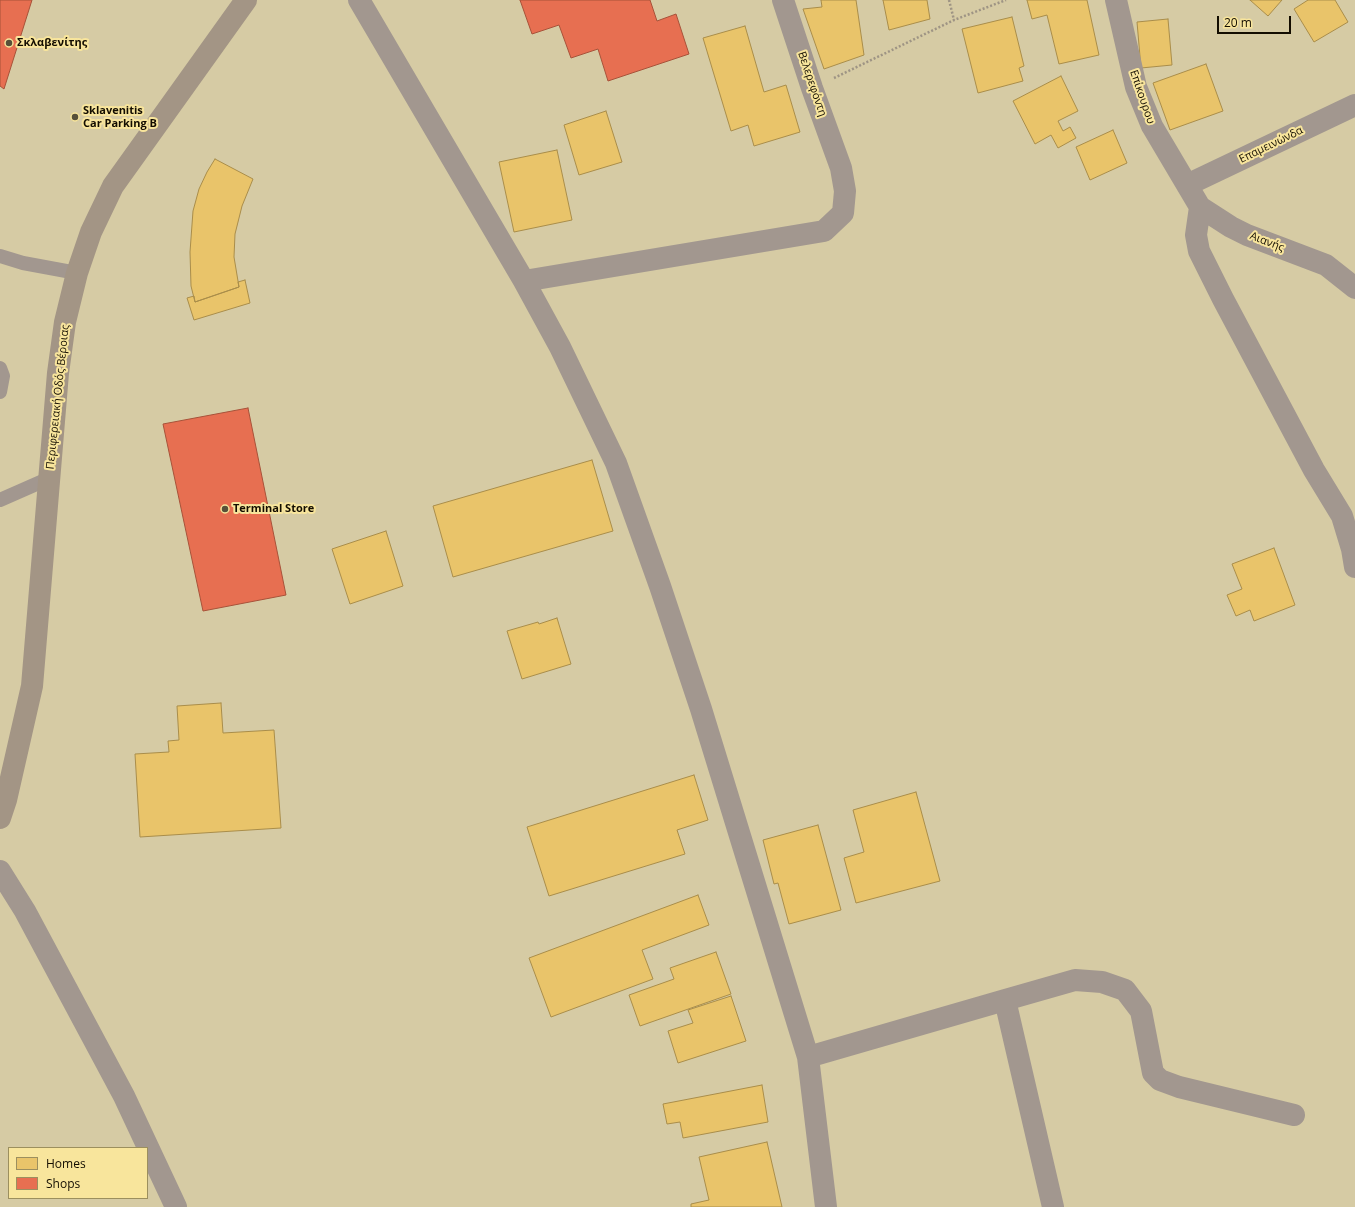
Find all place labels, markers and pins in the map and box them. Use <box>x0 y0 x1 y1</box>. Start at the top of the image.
place label: Σκλαβενίτης <box>17 36 87 50</box>
marker: Σκλαβενίτης <box>4 38 14 48</box>
place label: Sklavenitis Car Parking B <box>83 104 157 130</box>
marker: Sklavenitis Car Parking B <box>70 112 80 122</box>
place label: Terminal Store <box>233 502 314 516</box>
marker: Terminal Store <box>220 504 230 514</box>

